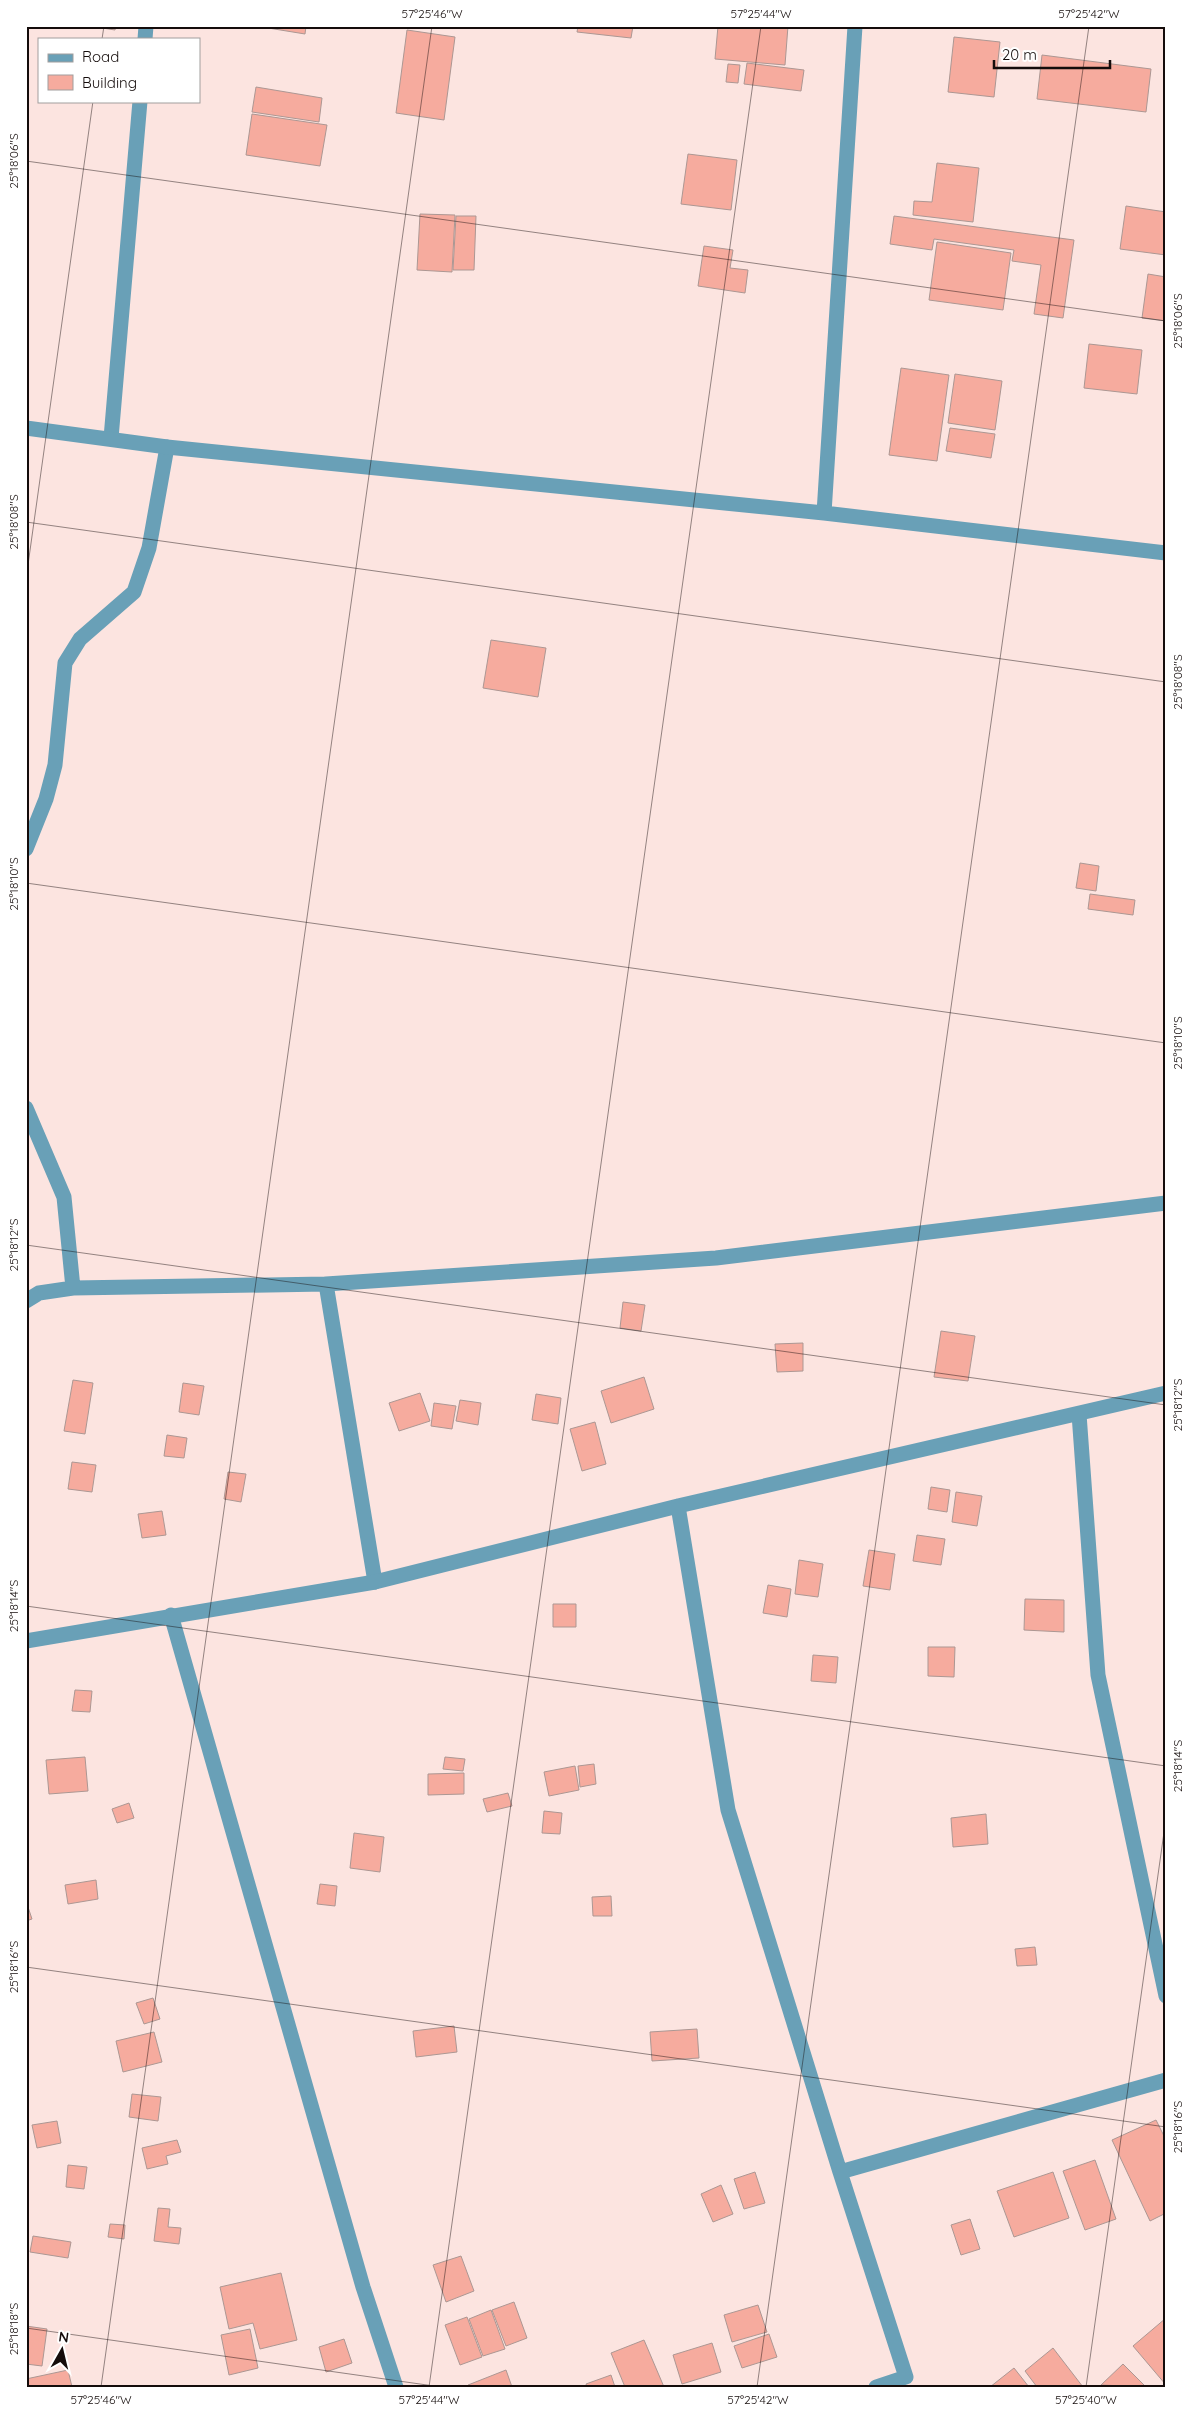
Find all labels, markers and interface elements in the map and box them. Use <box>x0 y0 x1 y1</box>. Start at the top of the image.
text: 57°25'46"W <box>401 6 463 21</box>
text: 57°25'44"W <box>730 6 792 21</box>
text: 57°25'42"W <box>1058 6 1120 21</box>
legend <box>38 38 200 102</box>
scale bar <box>994 38 1111 70</box>
text: 20 m <box>1002 45 1037 64</box>
text: Road <box>82 47 119 66</box>
text: Building <box>82 73 137 92</box>
text: 25°18'06"S <box>6 133 21 189</box>
text: 25°18'06"S <box>1170 293 1185 349</box>
text: 25°18'08"S <box>6 494 21 550</box>
text: 25°18'08"S <box>1170 654 1185 710</box>
text: 25°18'10"S <box>6 857 21 911</box>
text: 25°18'10"S <box>1170 1016 1185 1070</box>
text: 25°18'12"S <box>6 1218 21 1271</box>
text: 25°18'12"S <box>1170 1378 1185 1431</box>
text: 25°18'14"S <box>6 1580 21 1632</box>
text: 25°18'14"S <box>1170 1740 1185 1792</box>
text: 25°18'16"S <box>6 1940 21 1993</box>
text: 25°18'16"S <box>1170 2100 1185 2153</box>
text: 25°18'18"S <box>6 2302 21 2355</box>
north arrow <box>38 2326 88 2376</box>
text: N <box>57 2327 70 2347</box>
text: 57°25'46"W <box>70 2392 132 2407</box>
text: 57°25'44"W <box>398 2392 460 2407</box>
text: 57°25'42"W <box>727 2392 789 2407</box>
text: 57°25'40"W <box>1055 2392 1117 2407</box>

